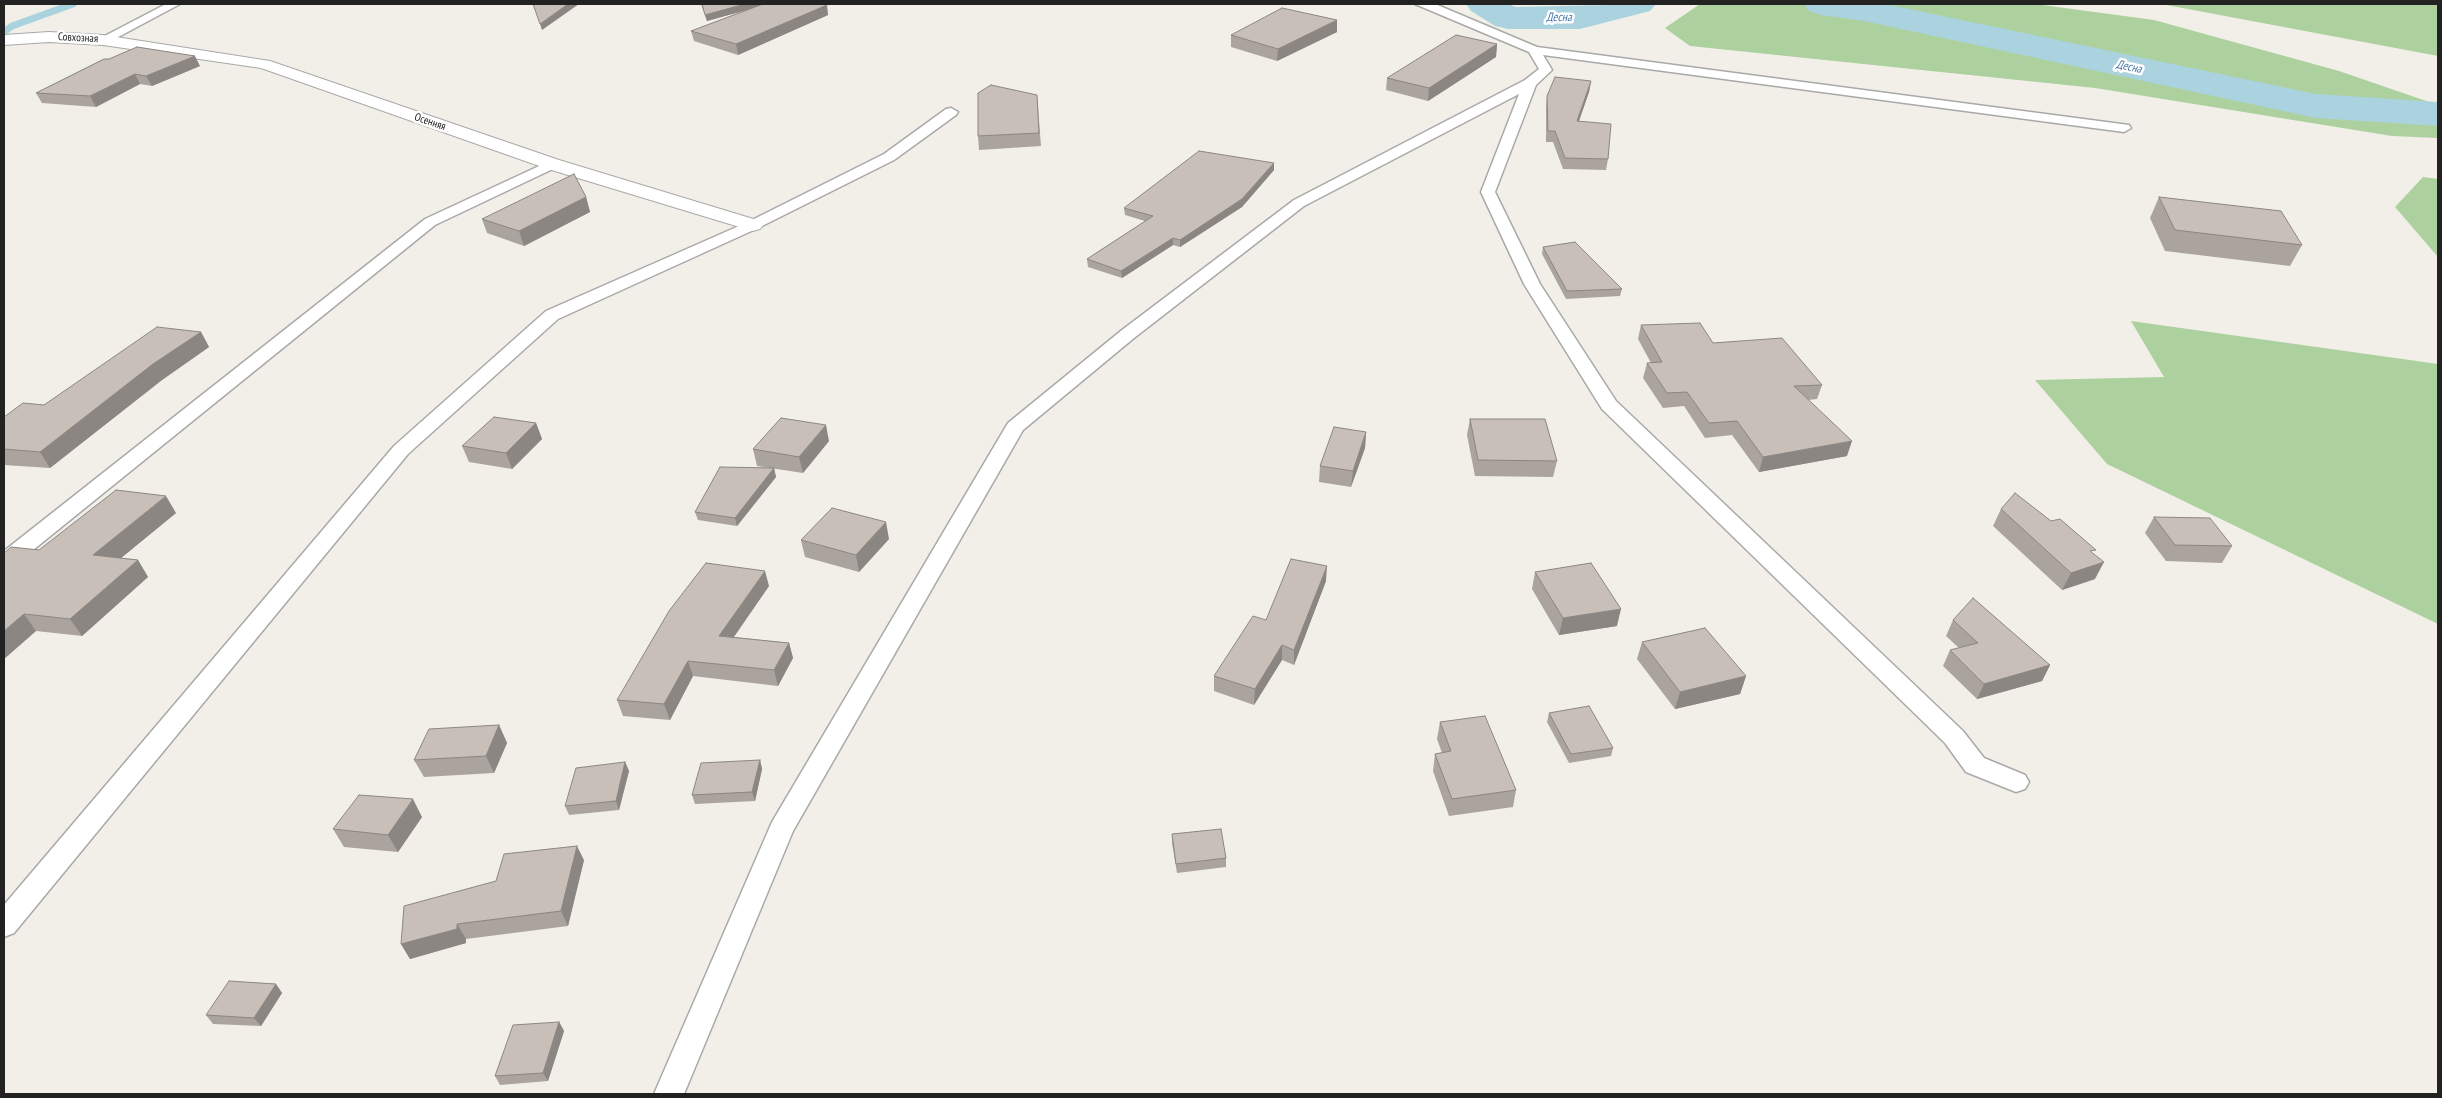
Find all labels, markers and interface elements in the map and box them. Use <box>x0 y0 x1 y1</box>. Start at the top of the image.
water label: Десна <box>1546 11 1572 25</box>
street label: Совхозная <box>58 30 98 46</box>
water label: Десна <box>2115 57 2143 77</box>
street label: Осенняя <box>413 110 447 134</box>

